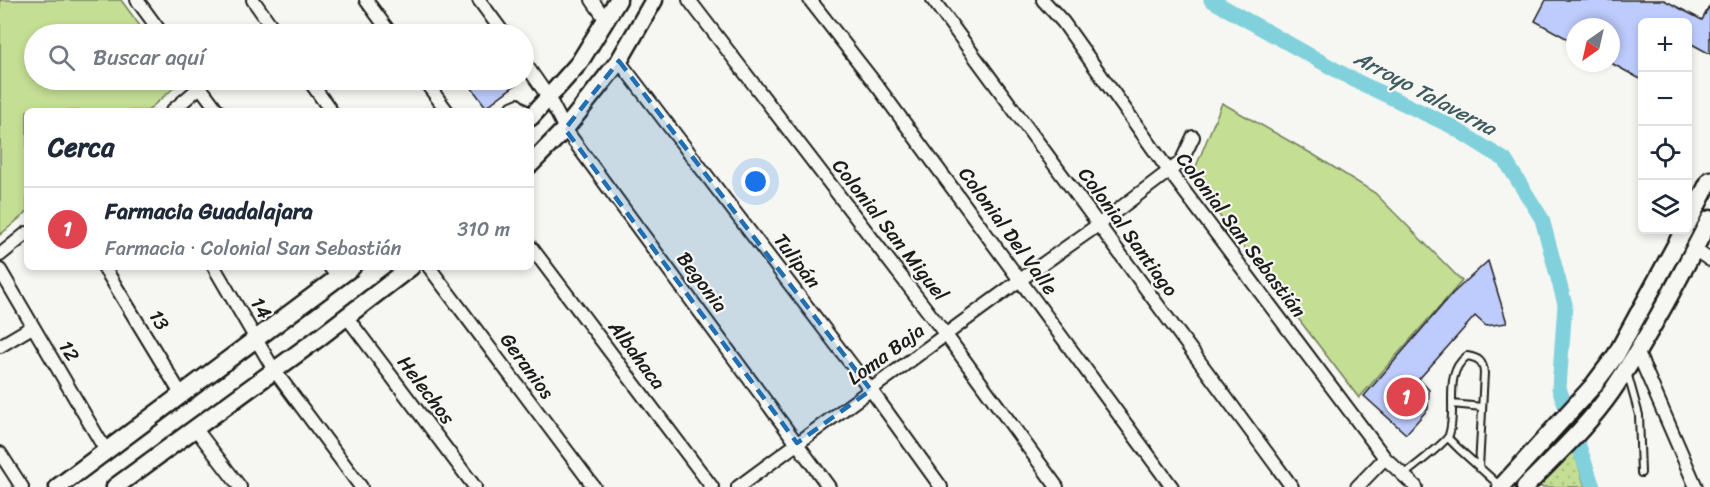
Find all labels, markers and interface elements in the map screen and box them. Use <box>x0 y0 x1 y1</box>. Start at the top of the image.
north arrow <box>1566 18 1620 72</box>
map controls <box>1638 18 1692 234</box>
button: + <box>1638 18 1692 72</box>
search box <box>24 24 534 90</box>
text: Buscar aquí <box>93 38 205 77</box>
water label: Arroyo Talaverna <box>1346 39 1505 148</box>
icon: search <box>45 41 78 74</box>
button: − <box>1638 72 1692 126</box>
text: Cerca <box>48 124 114 170</box>
button: locate <box>1638 126 1692 180</box>
street label: Colonial San Sebastián <box>1167 144 1315 326</box>
street label: Colonial San Miguel <box>823 151 957 309</box>
street label: Colonial Del Valle <box>949 159 1067 303</box>
street label: Colonial Santiago <box>1069 160 1187 304</box>
your location <box>741 167 770 196</box>
button: layers <box>1638 180 1692 234</box>
text: Farmacia Guadalajara <box>105 192 313 231</box>
text: 1 <box>63 212 72 247</box>
text: 310 m <box>457 212 510 247</box>
street label: Tulipán <box>764 225 830 297</box>
text: Farmacia · Colonial San Sebastián <box>105 231 401 266</box>
street label: Begonia <box>667 244 737 320</box>
street label: 14 <box>241 290 281 326</box>
street label: 13 <box>139 303 179 337</box>
street label: Albahaca <box>598 312 675 398</box>
street label: Loma Baja <box>840 314 932 394</box>
street label: Geranios <box>491 325 564 408</box>
street label: 12 <box>49 334 89 369</box>
street label: Helechos <box>388 348 465 433</box>
pin: 1 <box>1386 374 1426 420</box>

